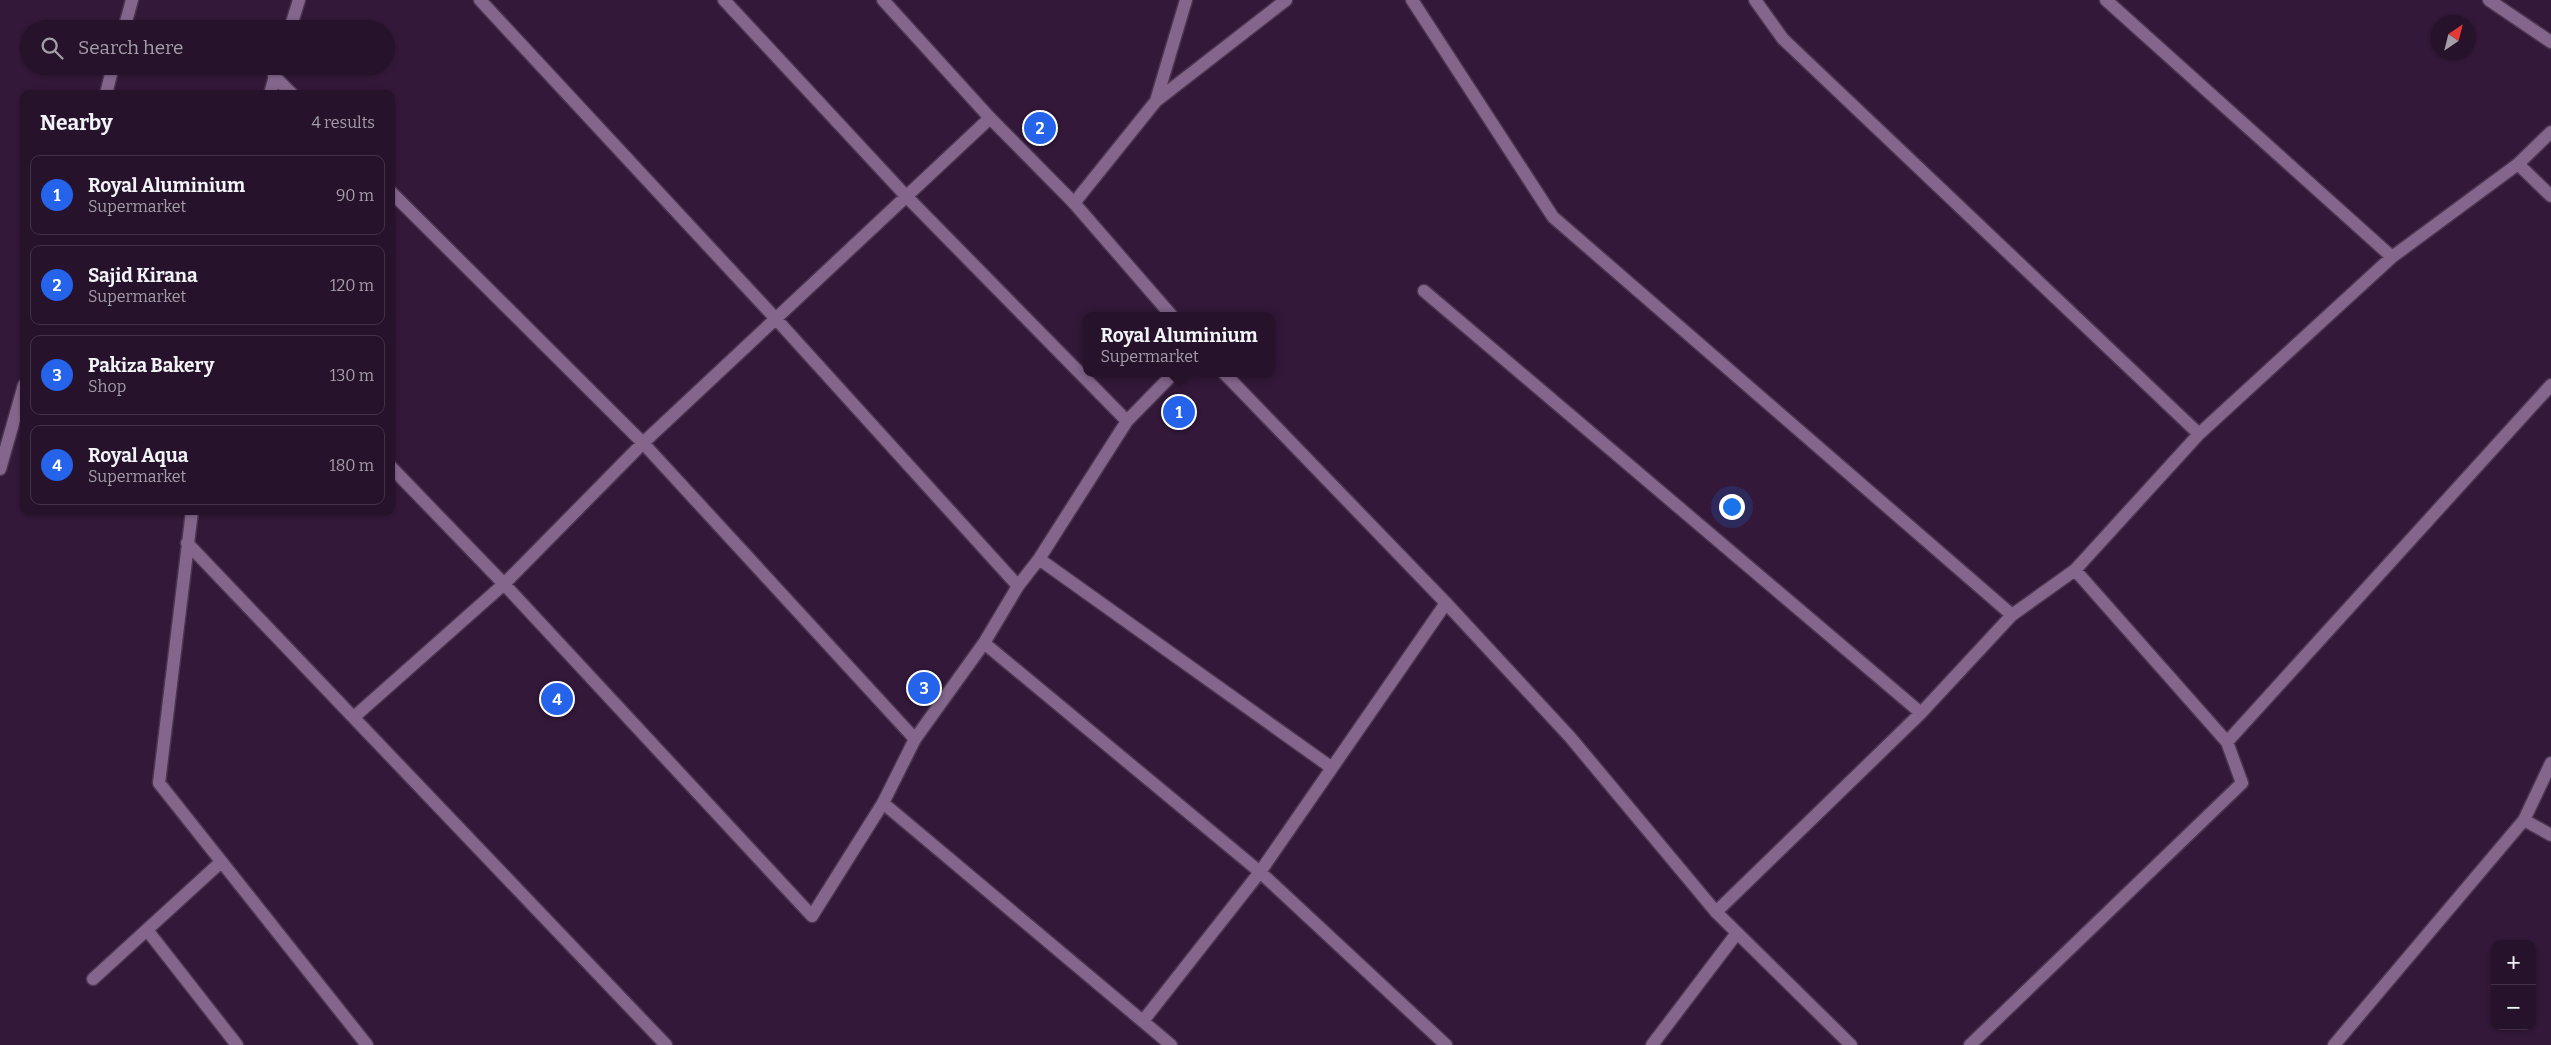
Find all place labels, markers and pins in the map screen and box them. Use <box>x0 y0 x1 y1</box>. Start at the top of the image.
pin: 2 <box>1024 109 1056 147</box>
pin: 1 <box>1163 393 1195 431</box>
pin: 3 <box>908 669 940 707</box>
pin: 4 <box>541 680 573 718</box>

